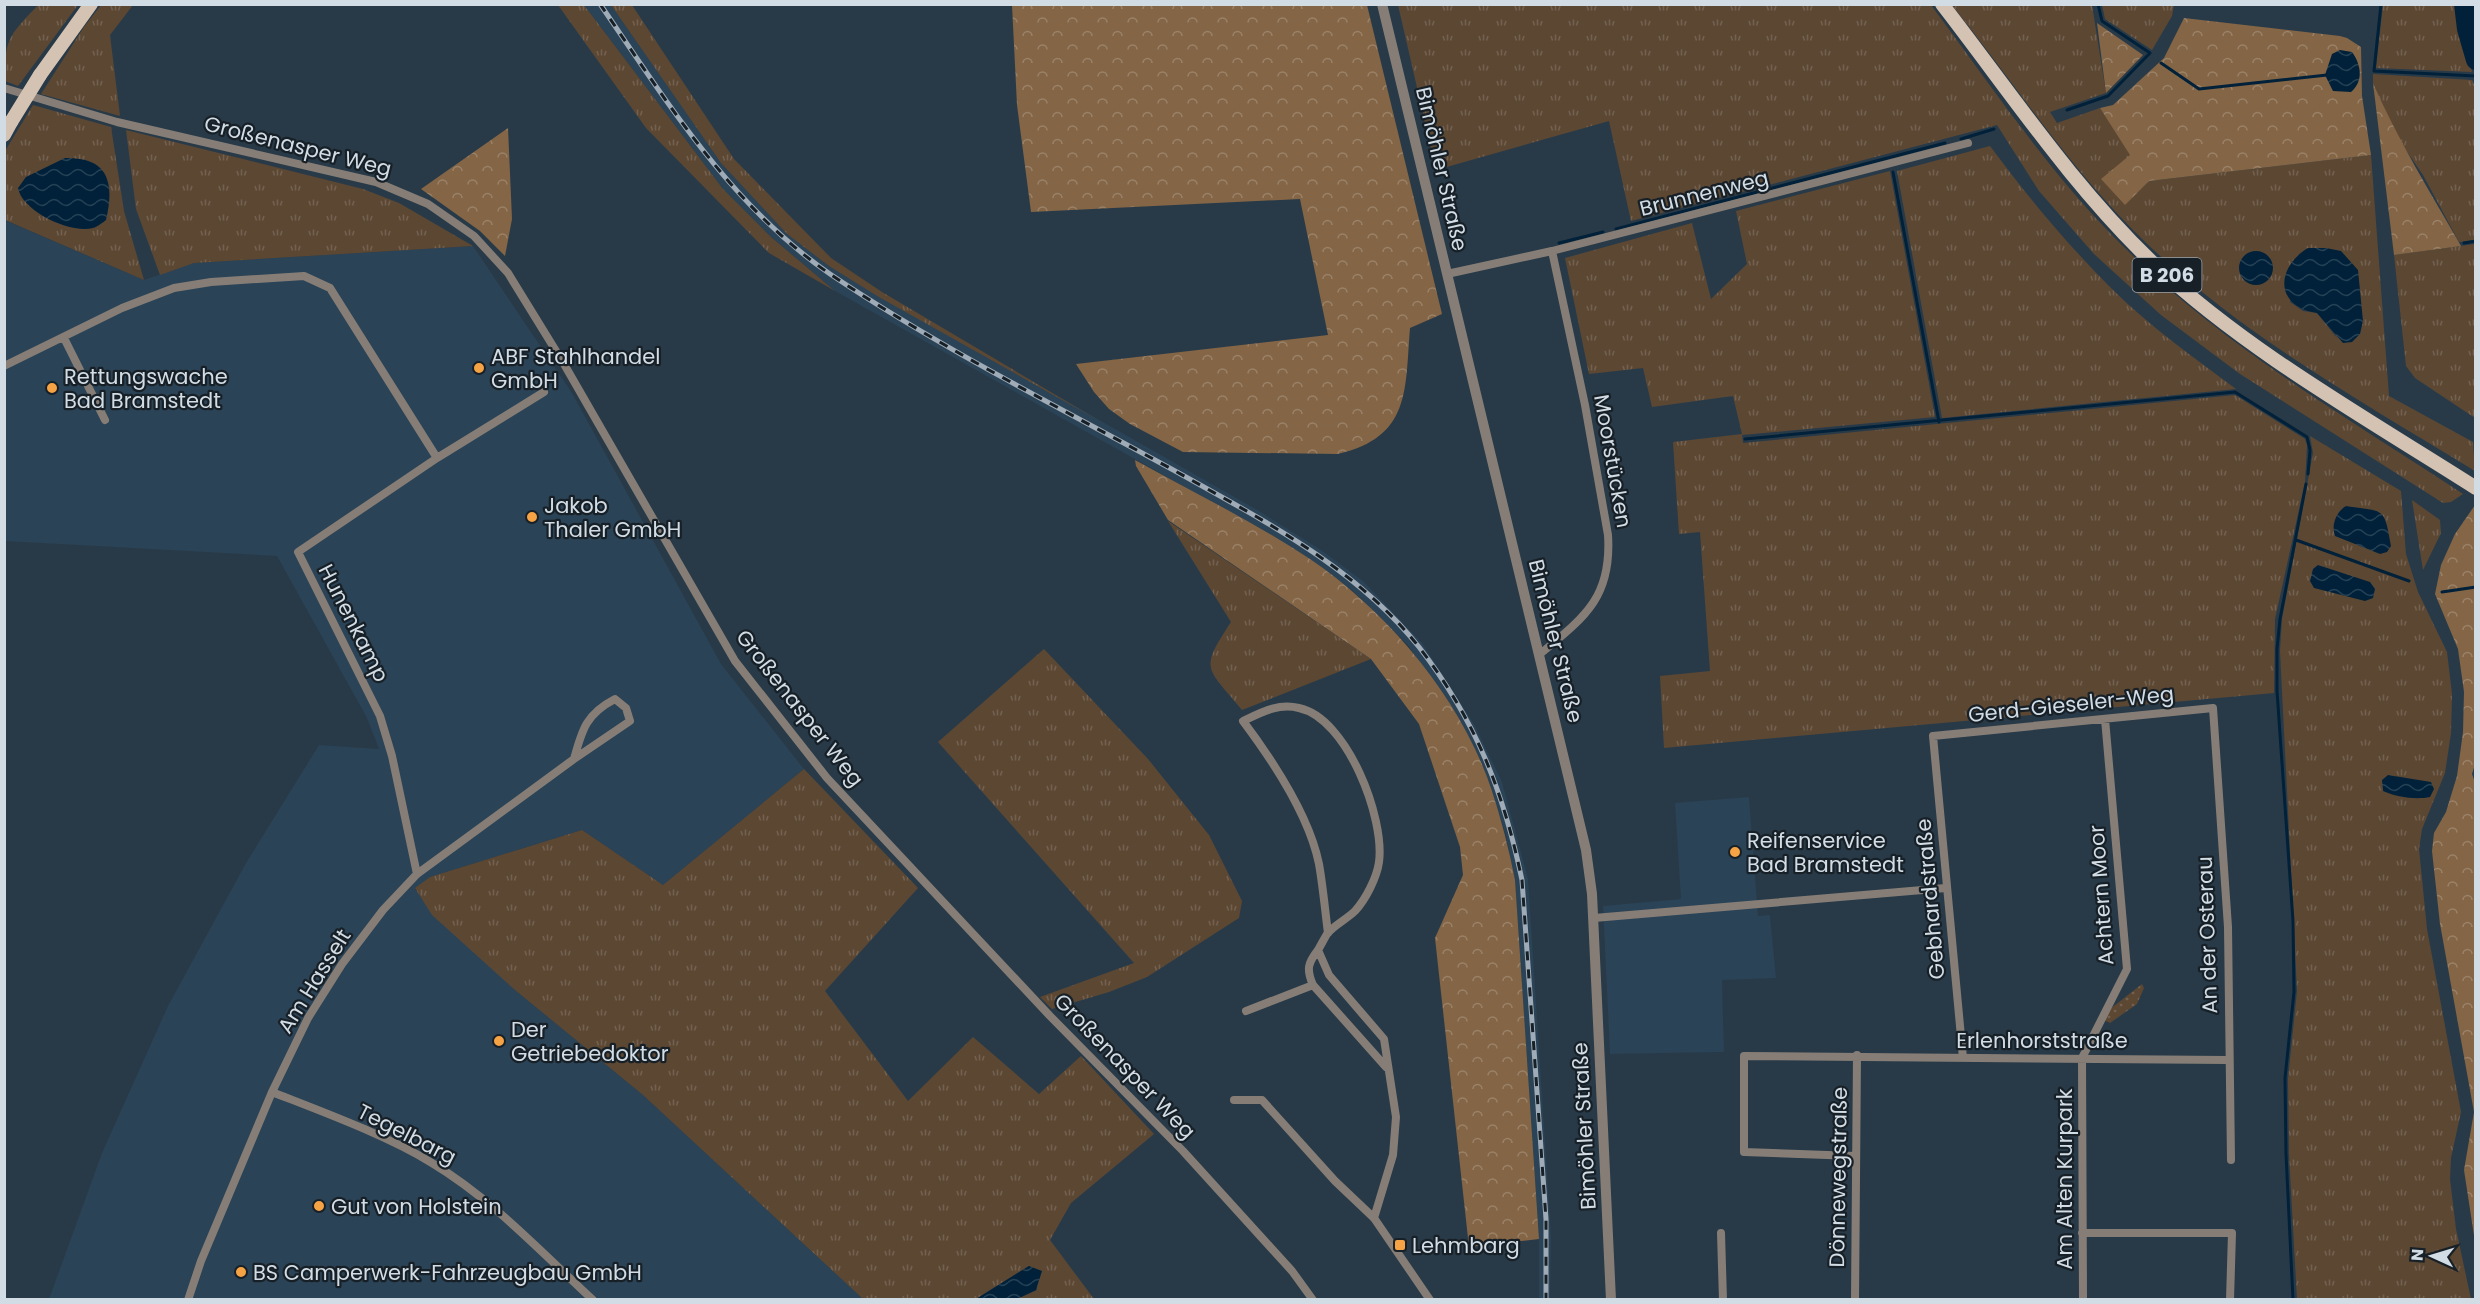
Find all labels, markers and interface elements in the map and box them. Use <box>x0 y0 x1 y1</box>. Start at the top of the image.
street label: Bimöhler Straße <box>1409 84 1475 254</box>
street label: Großenasper Weg <box>201 109 395 183</box>
street label: Brunnenweg <box>1636 163 1772 223</box>
road number: B 206 <box>2132 258 2202 292</box>
place label: ABF Stahlhandel GmbH <box>491 342 660 395</box>
marker: ABF Stahlhandel GmbH <box>472 361 486 375</box>
place label: Rettungswache Bad Bramstedt <box>64 362 228 415</box>
marker: Rettungswache Bad Bramstedt <box>45 381 59 395</box>
street label: Moorstücken <box>1587 392 1639 530</box>
place label: Jakob Thaler GmbH <box>544 491 681 544</box>
marker: Jakob Thaler GmbH <box>525 510 539 524</box>
street label: Bimöhler Straße <box>1522 556 1590 726</box>
street label: Hunenkamp <box>312 559 396 687</box>
street label: Großenasper Weg <box>729 623 871 793</box>
street label: Gerd-Gieseler-Weg <box>1967 679 2175 729</box>
street label: Gebhardstraße <box>1909 817 1951 981</box>
street label: Achtern Moor <box>2082 824 2120 966</box>
place label: Reifenservice Bad Bramstedt <box>1747 826 1904 879</box>
marker: Reifenservice Bad Bramstedt <box>1728 845 1742 859</box>
street label: An der Osterau <box>2190 856 2224 1014</box>
street label: Am Hasselt <box>270 923 358 1039</box>
street label: Großenasper Weg <box>1048 987 1202 1145</box>
place label: Der Getriebedoktor <box>511 1015 669 1068</box>
street label: Erlenhorststraße <box>1956 1026 2128 1055</box>
marker: Der Getriebedoktor <box>492 1034 506 1048</box>
street label: Bimöhler Straße <box>1565 1042 1603 1210</box>
street label: Dönnewegstraße <box>1822 1086 1854 1268</box>
street label: Am Alten Kurpark <box>2050 1088 2079 1270</box>
street label: Tegelbarg <box>353 1097 461 1171</box>
place label: Gut von Holstein <box>331 1192 502 1221</box>
marker: Gut von Holstein <box>312 1199 326 1213</box>
north arrow <box>2402 1226 2462 1286</box>
place label: Lehmbarg <box>1412 1231 1520 1260</box>
marker: Lehmbarg <box>1393 1238 1407 1252</box>
text: N <box>2406 1248 2429 1262</box>
place label: BS Camperwerk-Fahrzeugbau GmbH <box>253 1258 642 1287</box>
marker: BS Camperwerk-Fahrzeugbau GmbH <box>234 1265 248 1279</box>

